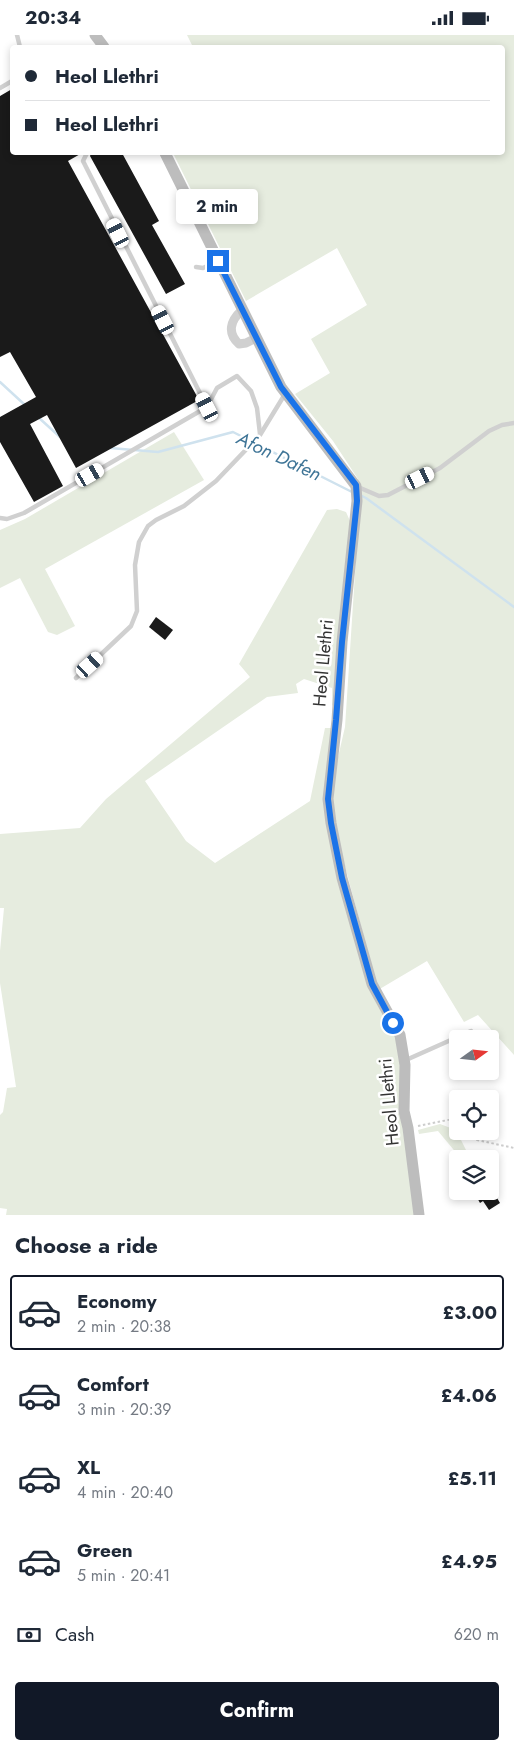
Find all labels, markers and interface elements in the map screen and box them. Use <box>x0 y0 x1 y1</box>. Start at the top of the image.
text: 20:34 <box>25 4 81 31</box>
text: Heol Llethri <box>55 63 159 90</box>
text: Heol Llethri <box>55 111 159 138</box>
callout: 2 min <box>177 189 259 223</box>
text: 2 min <box>196 195 238 218</box>
car <box>104 216 131 250</box>
route end <box>207 250 229 272</box>
car <box>149 303 176 337</box>
car <box>193 390 220 424</box>
water label: Afon Dafen <box>231 424 326 487</box>
car <box>73 461 106 489</box>
car <box>403 465 436 491</box>
street label: Heol Llethri <box>306 618 340 708</box>
car <box>73 649 106 681</box>
route start <box>382 1012 404 1034</box>
north arrow <box>449 1030 499 1080</box>
map controls <box>449 1030 499 1200</box>
street label: Heol Llethri <box>372 1057 406 1147</box>
button: locate <box>449 1090 499 1140</box>
button: layers <box>449 1150 499 1200</box>
text: Choose a ride <box>15 1229 158 1261</box>
text: Economy <box>77 1288 157 1315</box>
icon: car <box>17 1290 62 1335</box>
text: £3.00 <box>443 1299 497 1326</box>
text: 2 min · 20:38 <box>77 1315 171 1338</box>
text: Comfort <box>77 1371 149 1398</box>
icon: car <box>17 1373 62 1418</box>
text: £4.06 <box>441 1382 497 1409</box>
text: 3 min · 20:39 <box>77 1398 171 1421</box>
text: XL <box>77 1454 100 1481</box>
icon: car <box>17 1456 62 1501</box>
text: £5.11 <box>448 1465 497 1492</box>
text: 4 min · 20:40 <box>77 1481 173 1504</box>
text: Green <box>77 1537 133 1564</box>
icon: car <box>17 1539 62 1584</box>
text: £4.95 <box>441 1548 497 1575</box>
text: 5 min · 20:41 <box>77 1564 170 1587</box>
icon: cash <box>15 1621 43 1649</box>
text: Cash <box>55 1621 95 1648</box>
text: 620 m <box>454 1623 499 1646</box>
button: Confirm <box>15 1682 499 1740</box>

